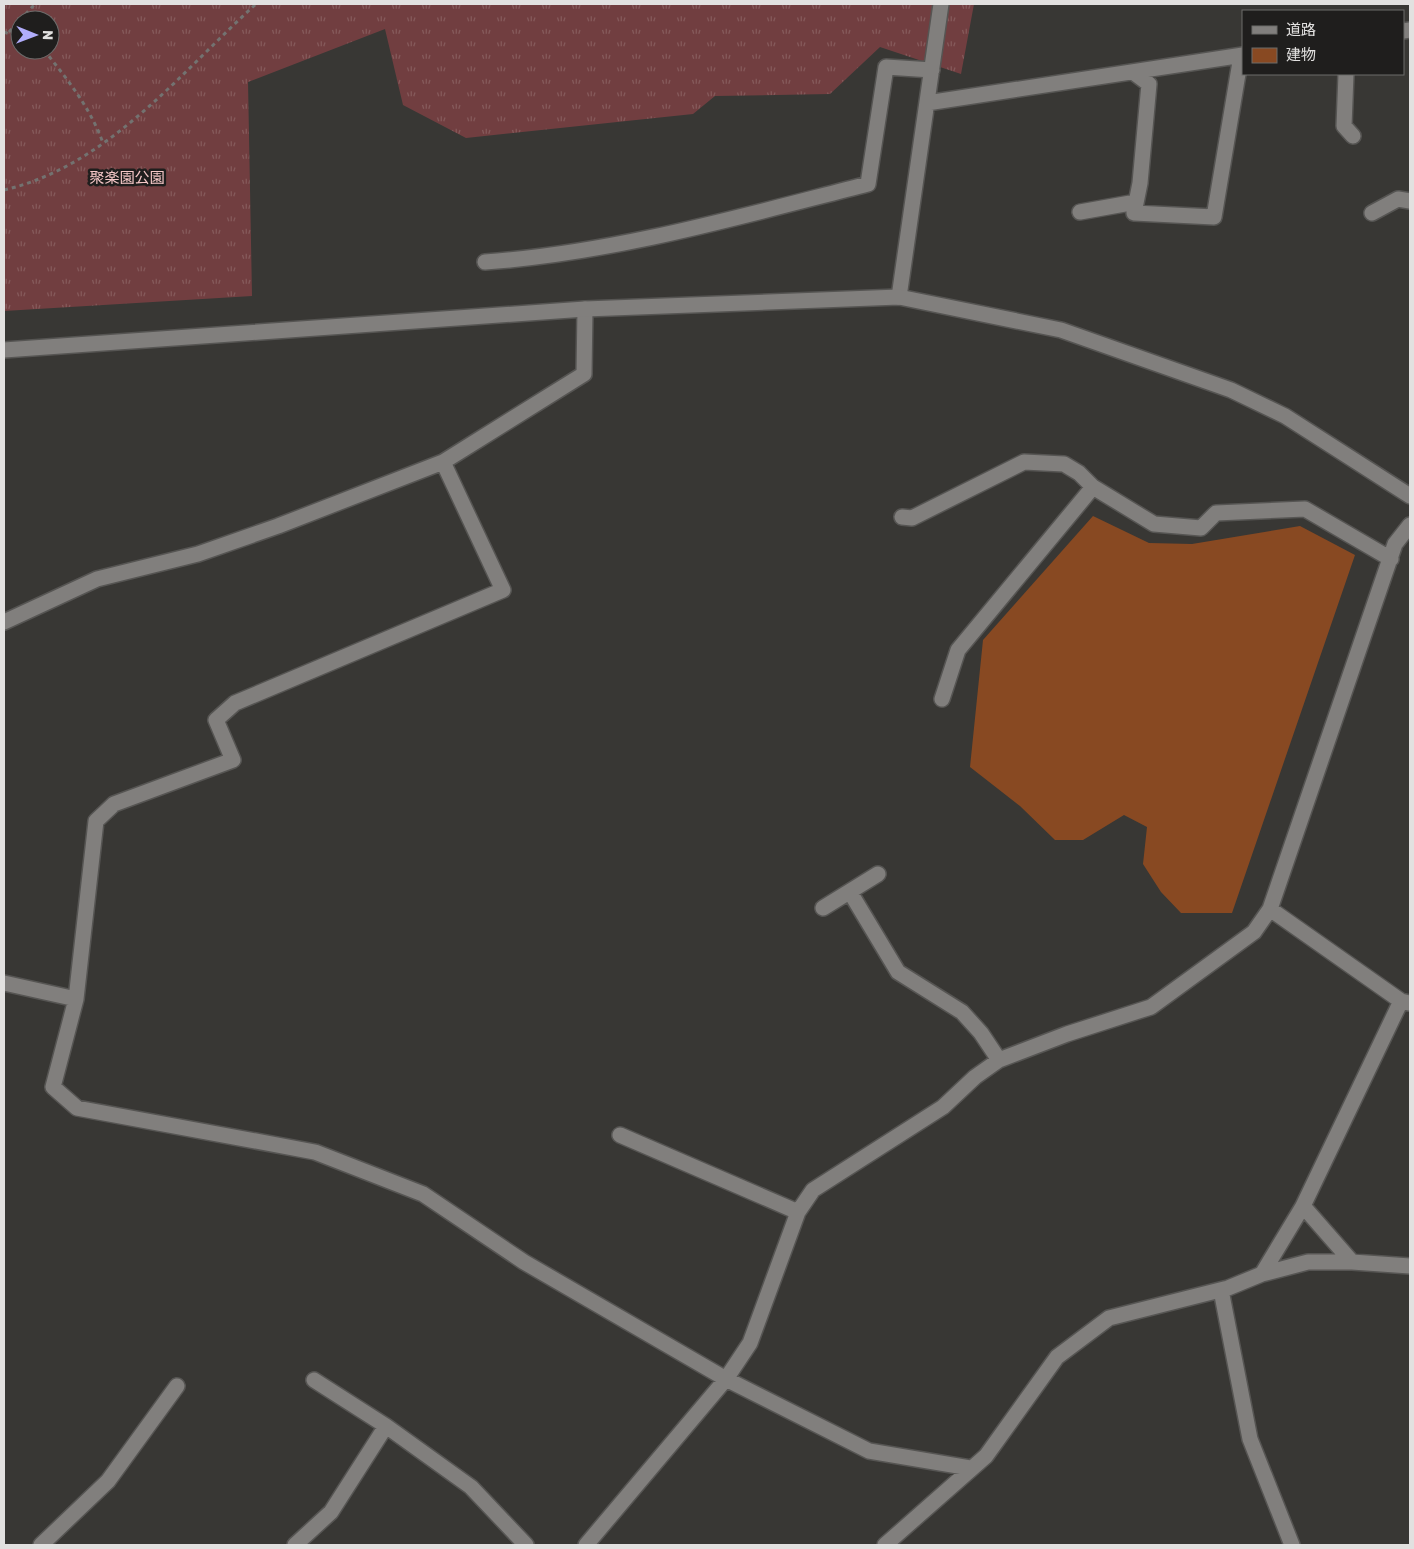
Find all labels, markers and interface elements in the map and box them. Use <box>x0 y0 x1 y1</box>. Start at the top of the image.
north arrow <box>10 10 60 60</box>
legend <box>1242 10 1404 75</box>
text: 道路 <box>1286 21 1316 39</box>
text: N <box>39 30 56 40</box>
text: 建物 <box>1286 46 1316 64</box>
park label: 聚楽園公園 <box>89 169 165 187</box>

